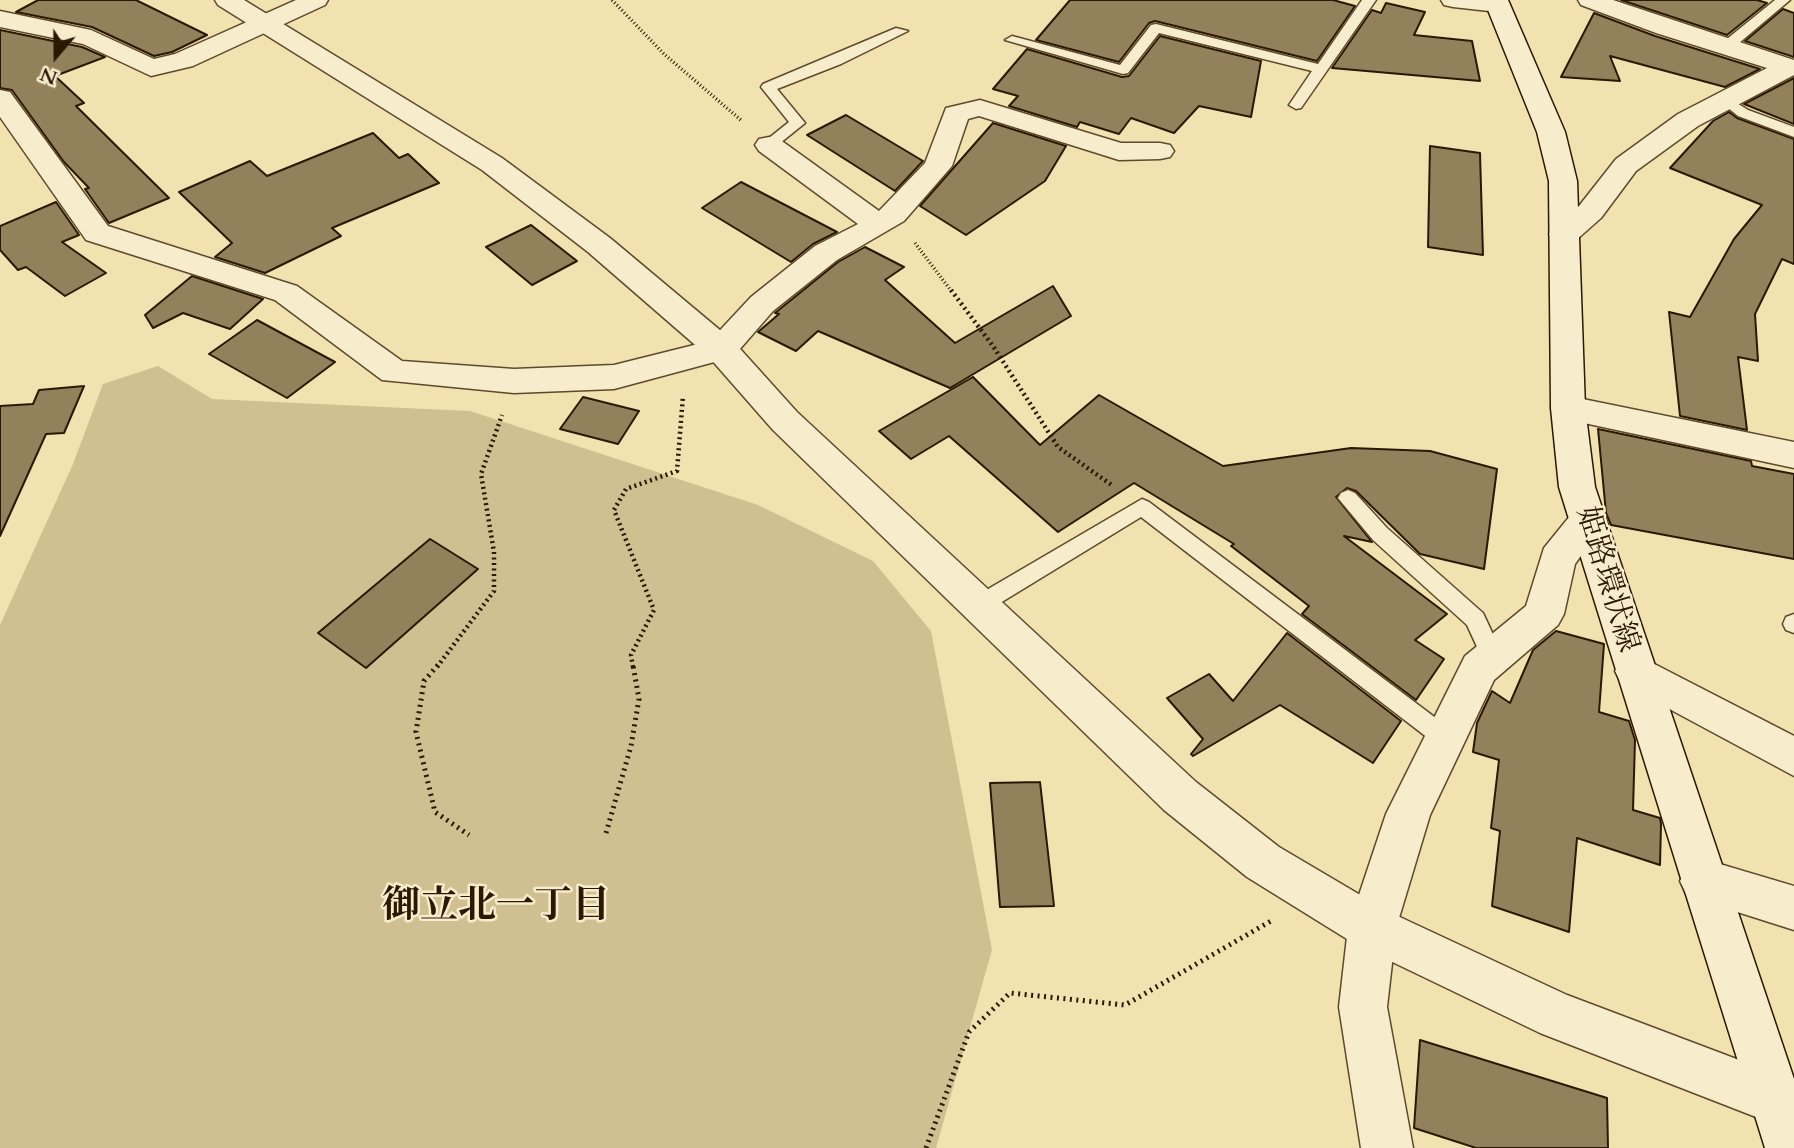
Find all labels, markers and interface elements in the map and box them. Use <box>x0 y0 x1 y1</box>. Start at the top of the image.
north arrow <box>21 21 91 91</box>
text: N <box>37 61 61 91</box>
street label: 姫路環状線 <box>1567 503 1645 657</box>
district label: 御立北一丁目 <box>382 885 610 931</box>

